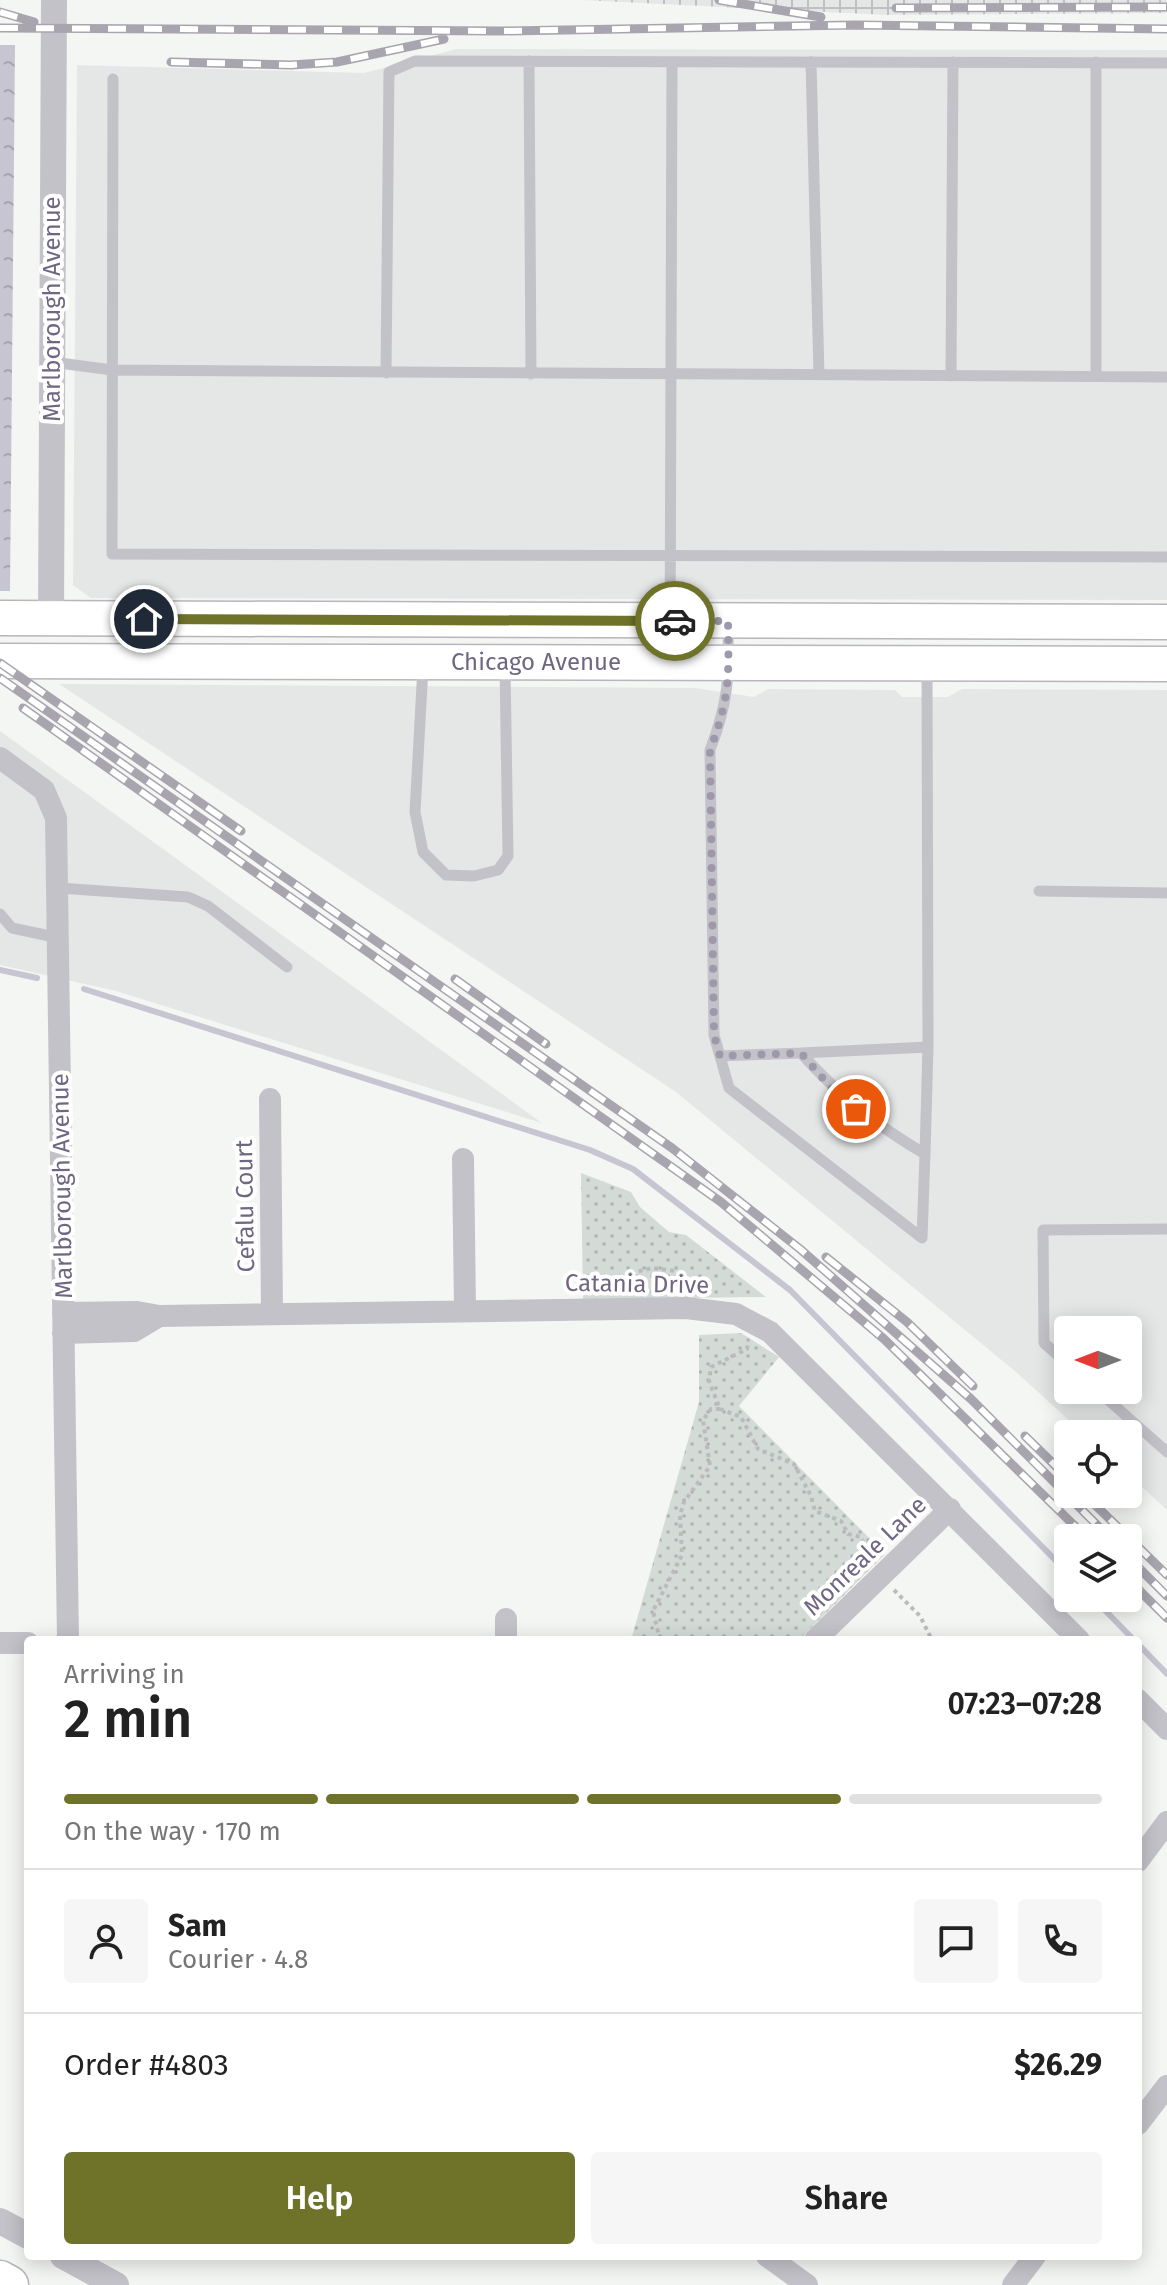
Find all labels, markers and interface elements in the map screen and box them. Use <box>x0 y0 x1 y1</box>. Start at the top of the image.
street label: Marlborough Avenue <box>38 196 66 422</box>
courier <box>635 581 715 661</box>
pin <box>110 585 178 653</box>
icon: home <box>122 597 166 641</box>
icon: car <box>653 599 697 643</box>
street label: Chicago Avenue <box>451 648 621 676</box>
street label: Marlborough Avenue <box>46 1073 78 1299</box>
pin <box>822 1075 890 1143</box>
icon: bag <box>834 1087 878 1131</box>
street label: Cefalu Court <box>230 1139 260 1273</box>
street label: Catania Drive <box>565 1269 709 1299</box>
north arrow <box>1054 1316 1142 1404</box>
map controls <box>1054 1316 1142 1612</box>
button: locate <box>1054 1420 1142 1508</box>
street label: Monreale Lane <box>798 1491 932 1621</box>
button: layers <box>1054 1524 1142 1612</box>
text: Arriving in <box>64 1659 185 1690</box>
text: 07:23–07:28 <box>948 1686 1102 1722</box>
text: 2 min <box>64 1688 192 1751</box>
text: On the way · 170 m <box>64 1816 281 1847</box>
button: person <box>64 1899 148 1983</box>
button: chat <box>914 1899 998 1983</box>
button: phone <box>1018 1899 1102 1983</box>
text: Sam <box>168 1908 227 1944</box>
text: Courier · 4.8 <box>168 1944 308 1975</box>
text: Order #4803 <box>64 2047 229 2083</box>
text: $26.29 <box>1014 2047 1102 2083</box>
button: Help <box>64 2152 575 2244</box>
button: Share <box>591 2152 1102 2244</box>

